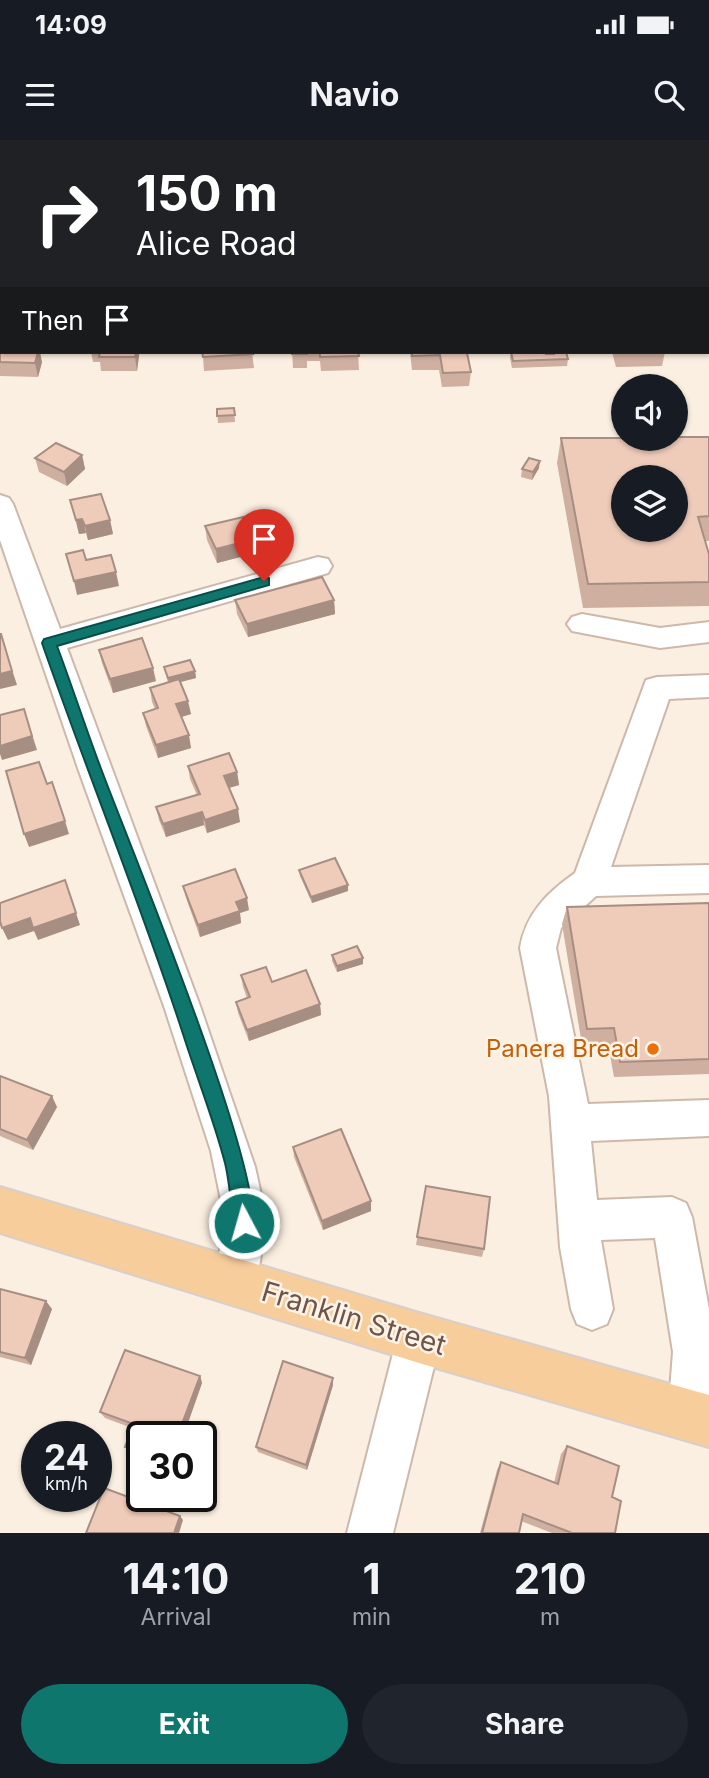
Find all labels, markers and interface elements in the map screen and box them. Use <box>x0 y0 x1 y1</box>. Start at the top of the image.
text: 14:09 <box>35 9 107 40</box>
text: Navio <box>310 75 399 114</box>
icon: menu <box>21 76 59 114</box>
icon: search <box>650 76 688 114</box>
text: 150 m <box>136 164 278 223</box>
icon: right <box>21 168 112 259</box>
text: Alice Road <box>136 224 297 263</box>
icon: arrive <box>98 301 136 339</box>
text: Then <box>21 305 84 336</box>
map controls <box>611 374 688 542</box>
button: sound <box>611 374 688 451</box>
button: layers <box>611 465 688 542</box>
pin <box>234 509 294 581</box>
icon: arrive <box>245 520 283 558</box>
place label: Panera Bread <box>486 1034 639 1063</box>
marker: Panera Bread <box>645 1041 661 1057</box>
position arrow <box>207 1186 281 1260</box>
street label: Franklin Street <box>258 1274 450 1362</box>
speed limit sign: 30 <box>126 1421 217 1512</box>
text: 24 <box>44 1436 89 1478</box>
text: km/h <box>45 1473 88 1494</box>
text: 14:10 <box>122 1553 229 1604</box>
text: 1 <box>362 1553 381 1604</box>
text: 210 <box>514 1553 587 1604</box>
text: Arrival <box>141 1603 211 1631</box>
text: min <box>352 1603 391 1631</box>
text: m <box>540 1603 560 1631</box>
button: Exit <box>21 1684 348 1764</box>
button: Share <box>362 1684 688 1764</box>

